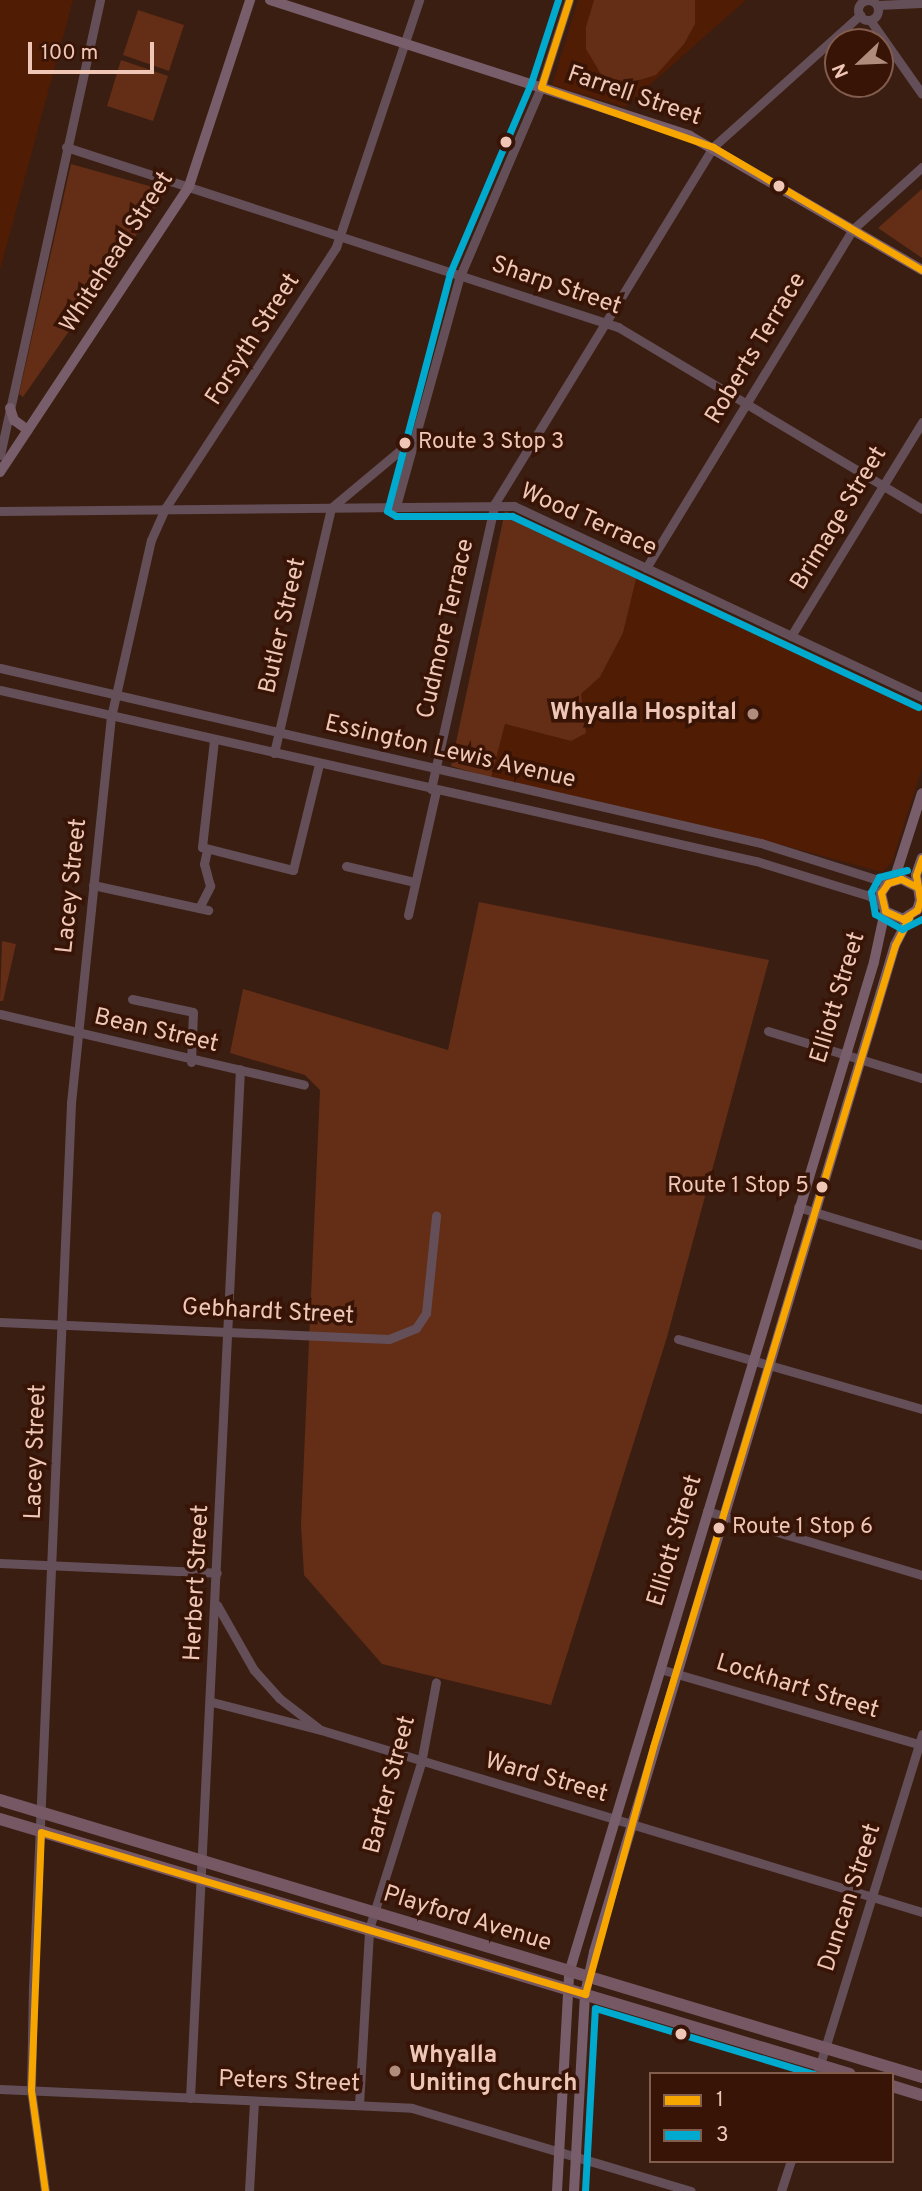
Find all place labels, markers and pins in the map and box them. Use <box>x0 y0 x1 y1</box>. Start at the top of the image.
unlabelled marker <box>499 135 513 149</box>
unlabelled marker <box>772 179 786 193</box>
place label: Route 3 Stop 3 <box>418 430 564 456</box>
marker: Route 3 Stop 3 <box>398 436 412 450</box>
place label: Whyalla Hospital <box>550 700 737 728</box>
marker: Whyalla Hospital <box>743 704 763 724</box>
place label: Route 1 Stop 5 <box>667 1174 809 1200</box>
marker: Route 1 Stop 5 <box>815 1180 829 1194</box>
place label: Route 1 Stop 6 <box>732 1515 873 1541</box>
marker: Route 1 Stop 6 <box>712 1521 726 1535</box>
unlabelled marker <box>674 2027 688 2041</box>
place label: Whyalla Uniting Church <box>409 2043 577 2099</box>
marker: Whyalla Uniting Church <box>387 2063 403 2079</box>

